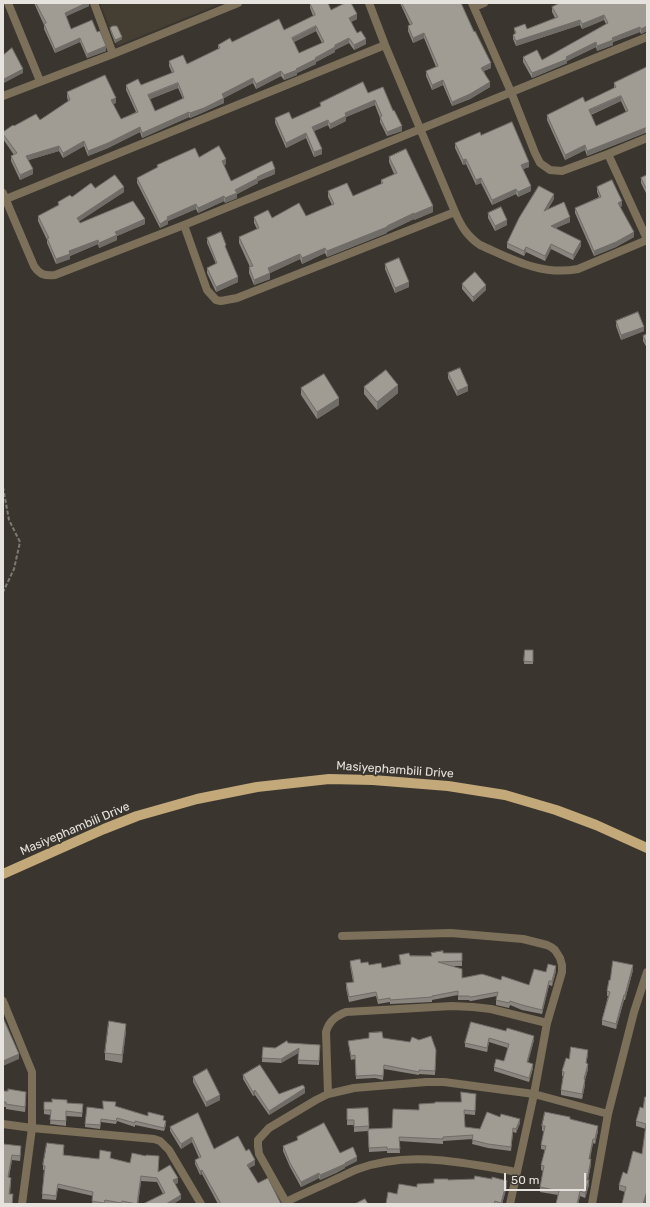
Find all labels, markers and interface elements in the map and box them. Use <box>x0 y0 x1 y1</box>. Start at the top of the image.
street label: Masiyephambili Drive <box>336 759 454 781</box>
street label: Masiyephambili Drive <box>18 799 132 859</box>
scale bar <box>506 1165 588 1191</box>
text: 50 m <box>511 1173 539 1187</box>

